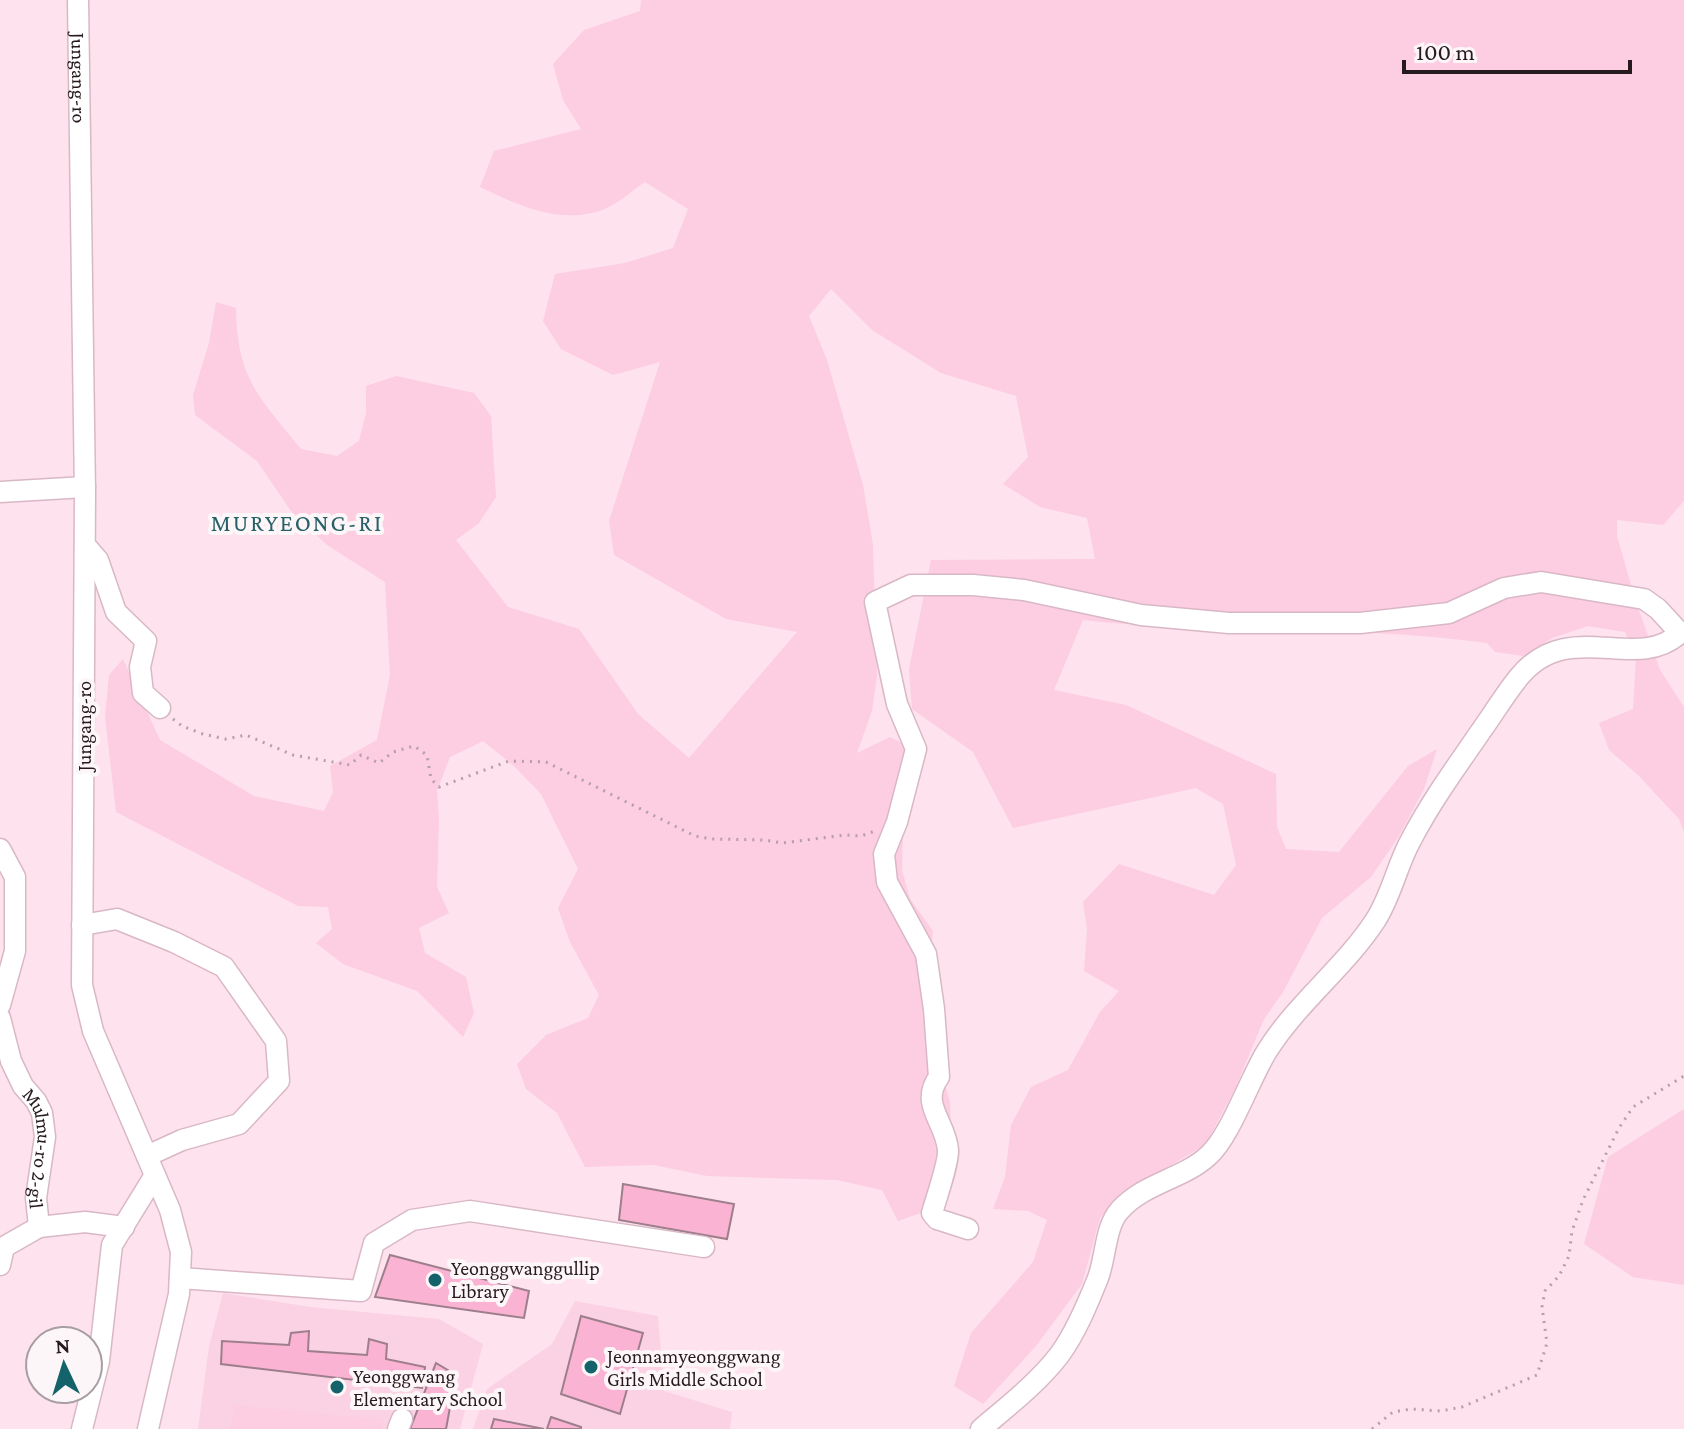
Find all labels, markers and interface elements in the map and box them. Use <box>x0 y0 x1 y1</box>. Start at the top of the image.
scale bar <box>1404 24 1630 74</box>
street label: Jungang-ro <box>66 31 91 123</box>
text: 100 m <box>1416 38 1475 65</box>
district label: MURYEONG-RI <box>211 509 383 536</box>
street label: Jungang-ro <box>73 681 96 773</box>
street label: Mulmu-ro 2-gil <box>19 1083 56 1210</box>
place label: Yeonggwanggullip Library <box>451 1257 600 1303</box>
marker: Yeonggwanggullip Library <box>426 1271 444 1289</box>
north arrow <box>24 1325 104 1405</box>
text: N <box>54 1333 71 1359</box>
place label: Jeonnamyeonggwang Girls Middle School <box>605 1345 781 1390</box>
marker: Jeonnamyeonggwang Girls Middle School <box>582 1358 600 1376</box>
place label: Yeonggwang Elementary School <box>353 1365 503 1411</box>
marker: Yeonggwang Elementary School <box>328 1378 346 1396</box>

